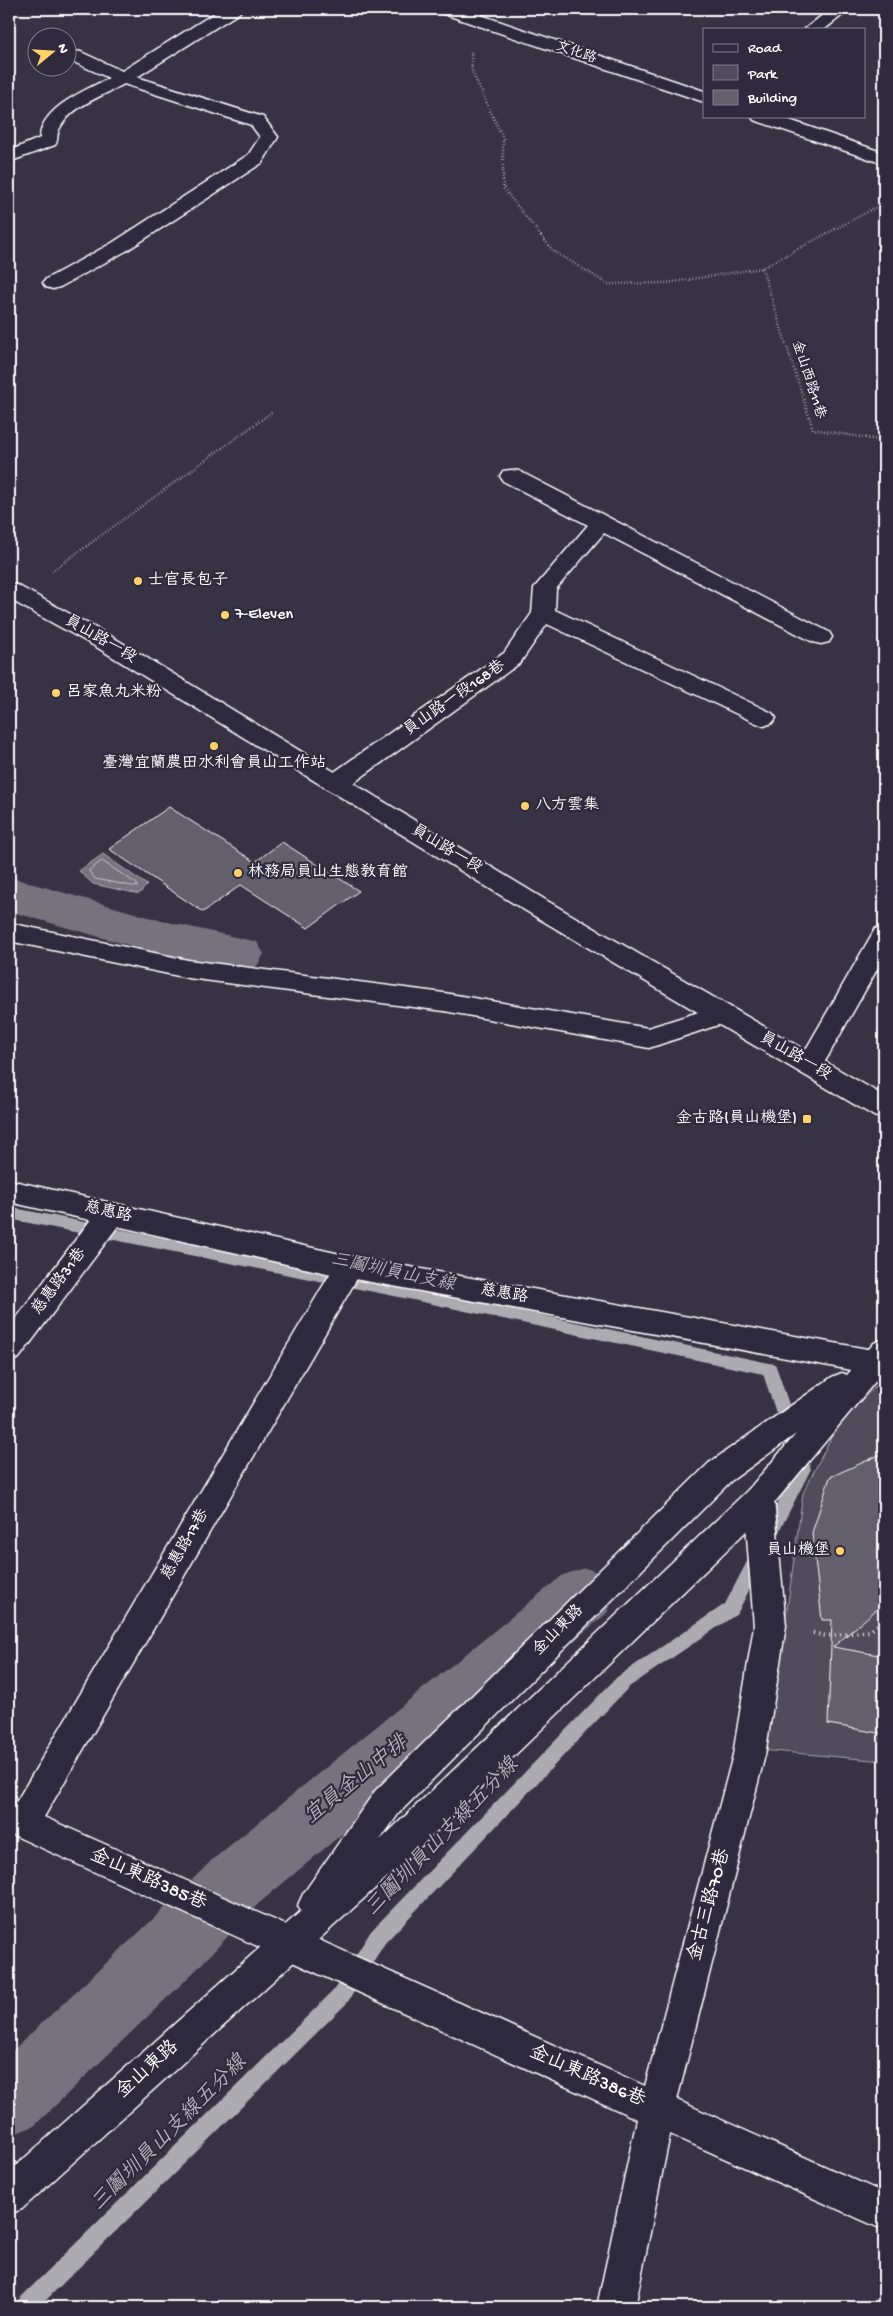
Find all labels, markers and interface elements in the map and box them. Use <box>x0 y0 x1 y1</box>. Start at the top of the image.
north arrow <box>28 28 78 78</box>
legend <box>703 28 866 118</box>
street label: 文化路 <box>553 37 599 68</box>
text: Road <box>748 40 782 58</box>
text: N <box>52 42 71 56</box>
text: Park <box>747 66 778 84</box>
text: Building <box>747 90 797 108</box>
street label: 金山西路11巷 <box>787 338 830 422</box>
place label: 士官長包子 <box>148 570 228 591</box>
marker: 士官長包子 <box>132 575 144 587</box>
place label: 7-Eleven <box>234 606 293 625</box>
marker: 7-Eleven <box>219 609 231 621</box>
street label: 員山路一段 <box>61 610 140 668</box>
street label: 員山路一段168巷 <box>400 655 509 741</box>
place label: 呂家魚丸米粉 <box>66 682 162 703</box>
marker: 呂家魚丸米粉 <box>50 687 62 699</box>
marker: 臺灣宜蘭農田水利會員山工作站 <box>208 740 220 752</box>
place label: 臺灣宜蘭農田水利會員山工作站 <box>102 753 326 774</box>
place label: 八方雲集 <box>535 795 599 816</box>
marker: 八方雲集 <box>519 800 531 812</box>
street label: 員山路一段 <box>407 820 486 879</box>
place label: 林務局員山生態教育館 <box>248 862 408 883</box>
marker: 林務局員山生態教育館 <box>232 867 244 879</box>
street label: 員山路一段 <box>756 1027 835 1085</box>
place label: 金古路(員山機堡) <box>676 1108 797 1129</box>
marker: 金古路(員山機堡) <box>801 1113 813 1125</box>
street label: 慈惠路 <box>82 1196 134 1228</box>
street label: 慈惠路31巷 <box>27 1244 91 1319</box>
water label: 三鬮圳員山支線 <box>329 1249 458 1297</box>
street label: 慈惠路 <box>479 1280 530 1309</box>
street label: 慈惠路17巷 <box>156 1505 214 1584</box>
place label: 員山機堡 <box>766 1540 830 1561</box>
marker: 員山機堡 <box>834 1545 846 1557</box>
street label: 金山東路 <box>528 1600 588 1660</box>
water label: 宜員金山中排 <box>299 1729 415 1830</box>
water label: 三鬮圳員山支線五分線 <box>360 1752 526 1922</box>
street label: 金山東路385巷 <box>86 1843 210 1916</box>
street label: 金古三路70巷 <box>683 1846 736 1964</box>
street label: 金山東路 <box>111 2035 184 2104</box>
street label: 金山東路386巷 <box>525 2040 649 2113</box>
water label: 三鬮圳員山支線五分線 <box>86 2049 254 2217</box>

